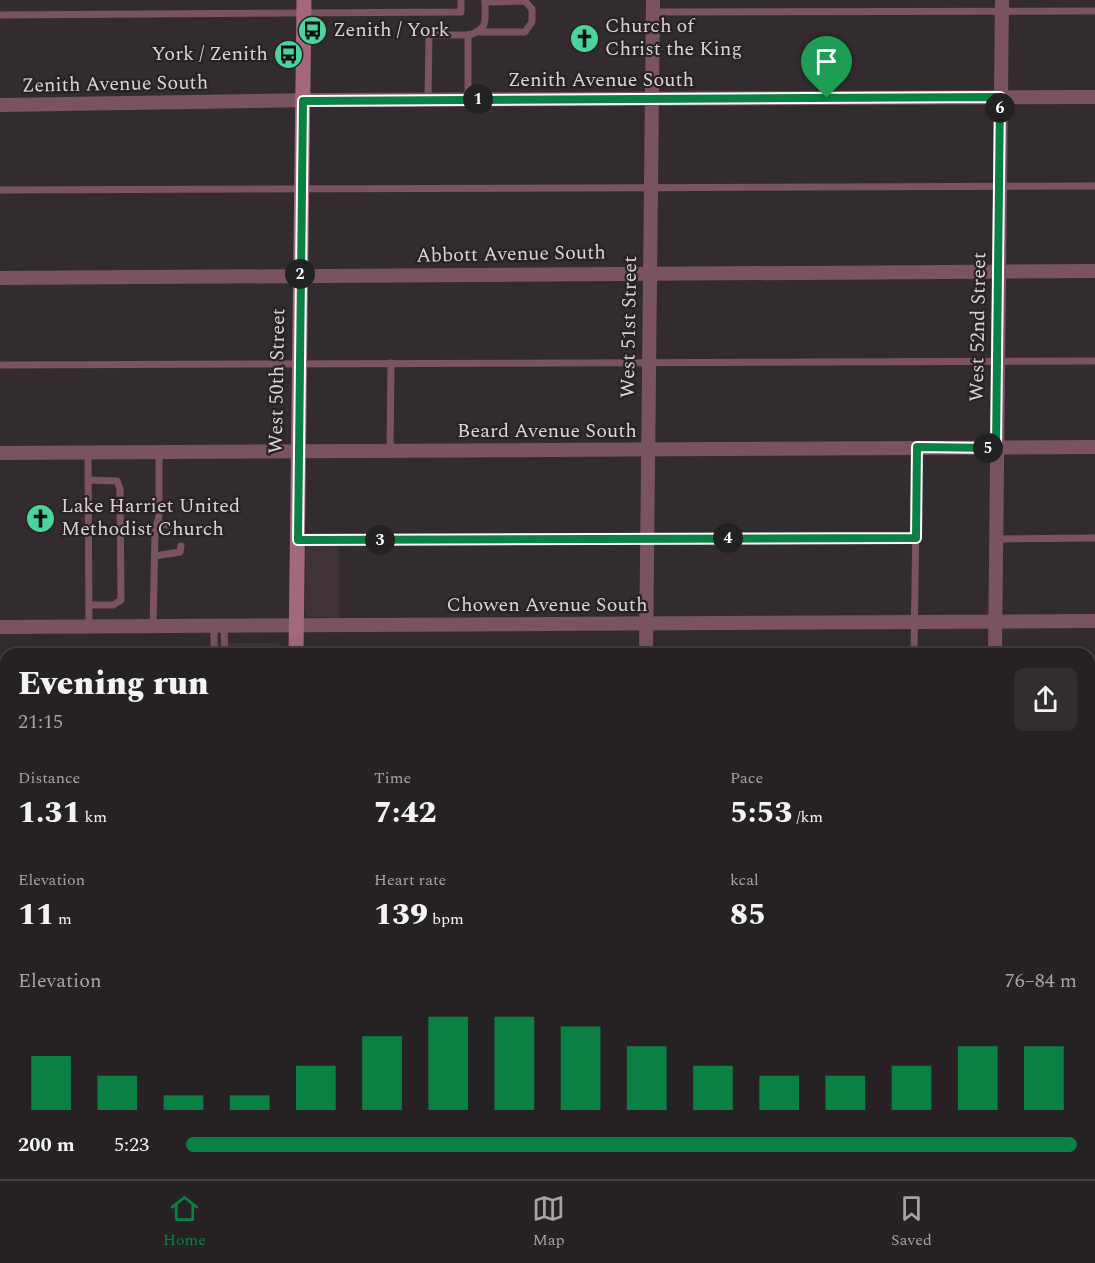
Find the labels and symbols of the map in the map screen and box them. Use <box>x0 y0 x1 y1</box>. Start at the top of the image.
place label: Church of Christ the King <box>605 11 742 64</box>
bus stop icon: Zenith / York <box>296 14 328 46</box>
place label: Zenith / York <box>333 15 450 45</box>
church icon: Church of Christ the King <box>568 22 600 54</box>
pin <box>801 36 852 98</box>
bus stop icon: York / Zenith <box>273 38 305 70</box>
place label: York / Zenith <box>151 39 268 69</box>
street label: Zenith Avenue South <box>508 65 694 95</box>
street label: Zenith Avenue South <box>22 67 208 101</box>
pin: 1 <box>463 84 493 114</box>
pin: 6 <box>985 93 1015 123</box>
street label: Abbott Avenue South <box>416 237 606 271</box>
street label: West 52nd Street <box>962 252 994 402</box>
street label: West 51st Street <box>613 256 645 398</box>
pin: 2 <box>285 259 315 289</box>
street label: West 50th Street <box>261 308 293 454</box>
street label: Beard Avenue South <box>457 416 637 446</box>
pin: 5 <box>973 433 1003 463</box>
place label: Lake Harriet United Methodist Church <box>61 491 240 544</box>
church icon: Lake Harriet United Methodist Church <box>24 502 56 534</box>
pin: 4 <box>713 523 743 553</box>
pin: 3 <box>365 525 395 555</box>
street label: Chowen Avenue South <box>446 590 648 620</box>

